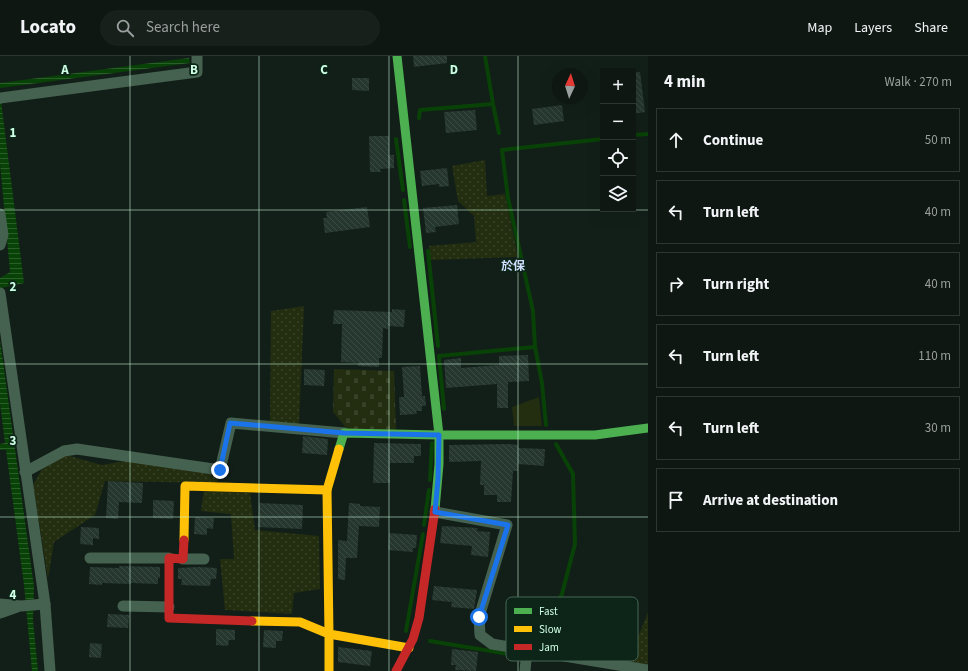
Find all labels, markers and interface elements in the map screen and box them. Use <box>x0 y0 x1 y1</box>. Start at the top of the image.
search box <box>100 10 380 46</box>
text: Locato <box>20 14 76 41</box>
icon: search <box>114 17 136 39</box>
text: Search here <box>146 17 220 38</box>
text: Map <box>807 18 832 38</box>
text: Layers <box>854 18 892 38</box>
text: Share <box>914 18 948 38</box>
text: A <box>60 61 69 79</box>
text: B <box>190 61 198 79</box>
text: C <box>320 61 328 79</box>
text: D <box>450 61 458 79</box>
north arrow <box>552 68 588 104</box>
map controls <box>600 68 636 212</box>
button: + <box>600 68 636 104</box>
text: 4 min <box>664 70 705 94</box>
text: Walk · 270 m <box>884 73 952 91</box>
button: − <box>600 104 636 140</box>
text: 1 <box>10 124 17 142</box>
icon: ahead <box>665 129 687 151</box>
text: Continue <box>703 130 763 151</box>
text: 50 m <box>925 131 951 149</box>
button: locate <box>600 140 636 176</box>
button: layers <box>600 176 636 212</box>
icon: left <box>665 201 687 223</box>
text: Turn left <box>703 202 759 223</box>
text: 40 m <box>925 203 951 221</box>
district label: 於保 <box>501 258 525 275</box>
icon: right <box>665 273 687 295</box>
text: Turn right <box>703 274 769 295</box>
text: 40 m <box>925 275 951 293</box>
text: 2 <box>10 278 17 296</box>
icon: left <box>665 345 687 367</box>
text: Turn left <box>703 346 759 367</box>
text: 110 m <box>918 347 951 365</box>
icon: left <box>665 417 687 439</box>
text: Turn left <box>703 418 759 439</box>
text: 30 m <box>925 419 951 437</box>
text: 3 <box>10 432 17 450</box>
route end <box>211 461 229 479</box>
icon: arrive <box>665 489 687 511</box>
text: Arrive at destination <box>703 490 838 511</box>
text: 4 <box>10 586 17 604</box>
legend <box>506 597 638 661</box>
text: Fast <box>539 604 558 619</box>
route start <box>470 608 488 626</box>
text: Slow <box>539 622 562 637</box>
text: Jam <box>539 640 559 655</box>

